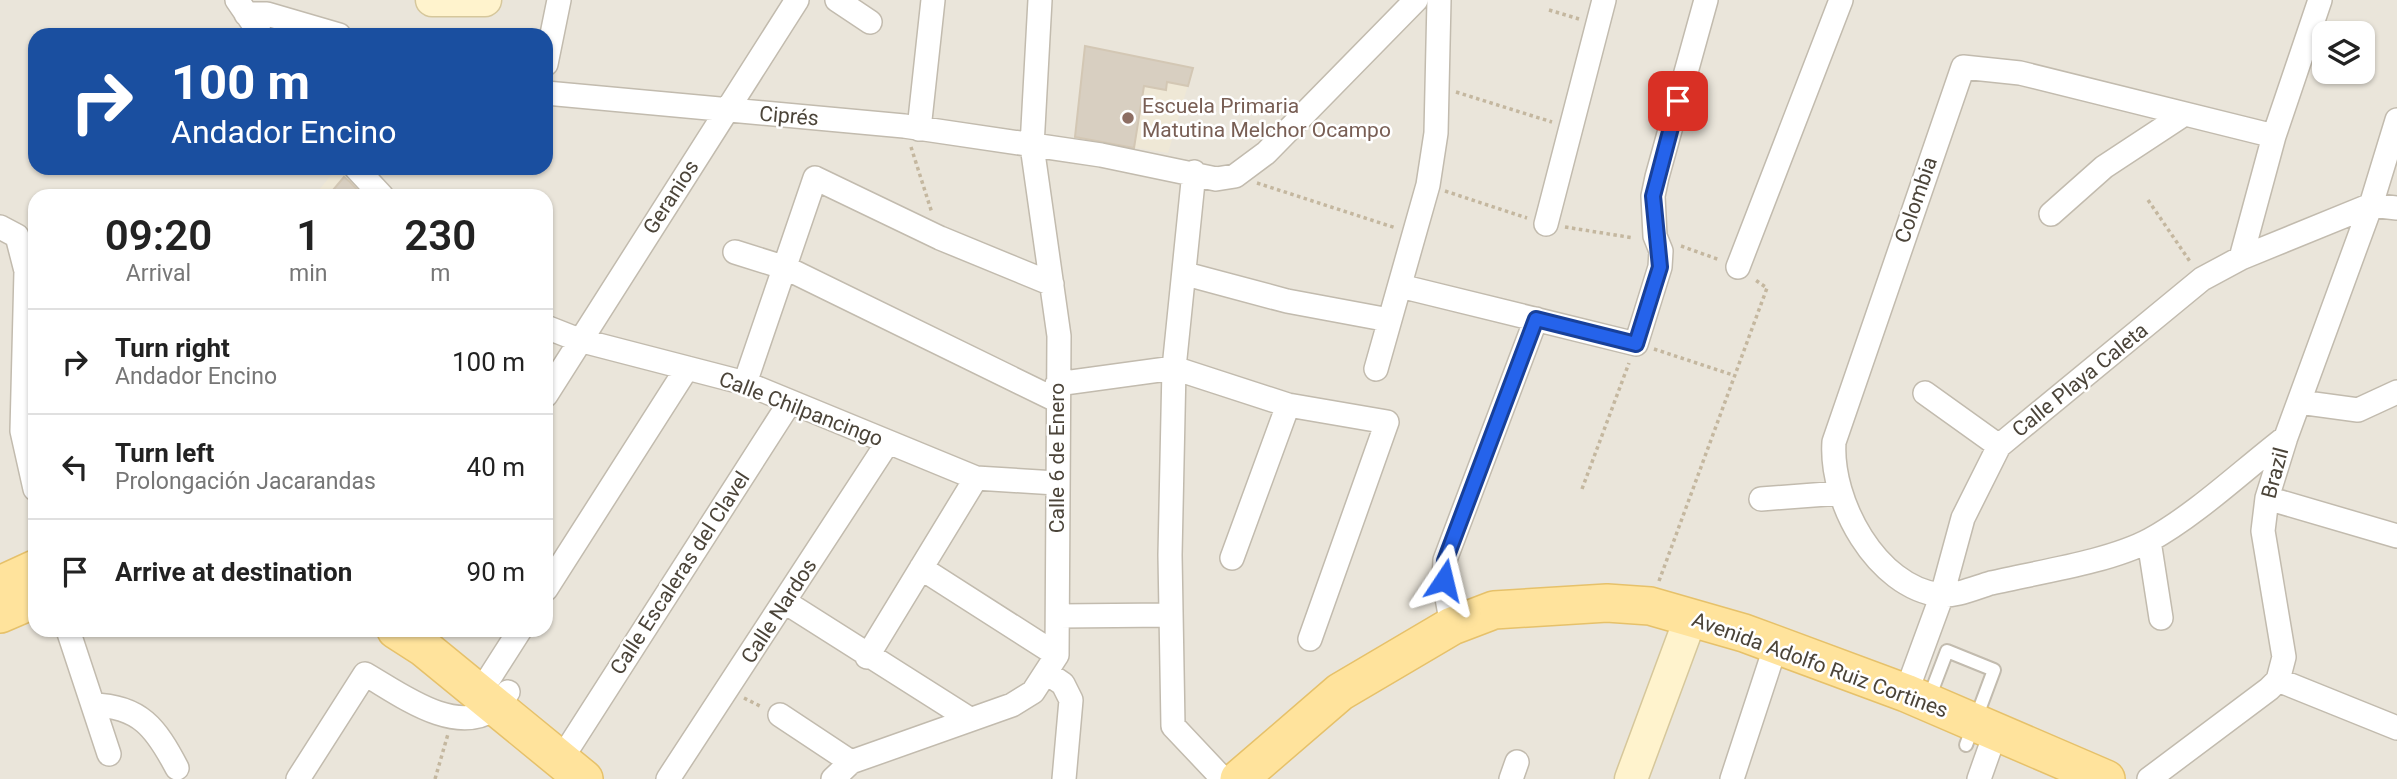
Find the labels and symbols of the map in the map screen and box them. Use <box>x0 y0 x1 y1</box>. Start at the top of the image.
pin <box>1648 71 1708 131</box>
place label: Escuela Primaria Matutina Melchor Ocampo <box>1142 94 1391 142</box>
street label: Ciprés <box>758 101 820 131</box>
marker: Escuela Primaria Matutina Melchor Ocampo <box>1120 110 1136 126</box>
street label: Colombia <box>1890 154 1942 246</box>
street label: Geranios <box>638 156 704 238</box>
street label: Calle Playa Caleta <box>2007 318 2153 442</box>
street label: Calle Chilpancingo <box>716 367 886 451</box>
street label: Calle 6 de Enero <box>1045 383 1069 533</box>
street label: Brazil <box>2257 445 2293 501</box>
street label: Calle Escaleras del Clavel <box>605 467 755 679</box>
position arrow <box>1407 543 1481 617</box>
street label: Calle Nardos <box>736 554 822 668</box>
street label: Avenida Adolfo Ruiz Cortines <box>1689 607 1951 723</box>

